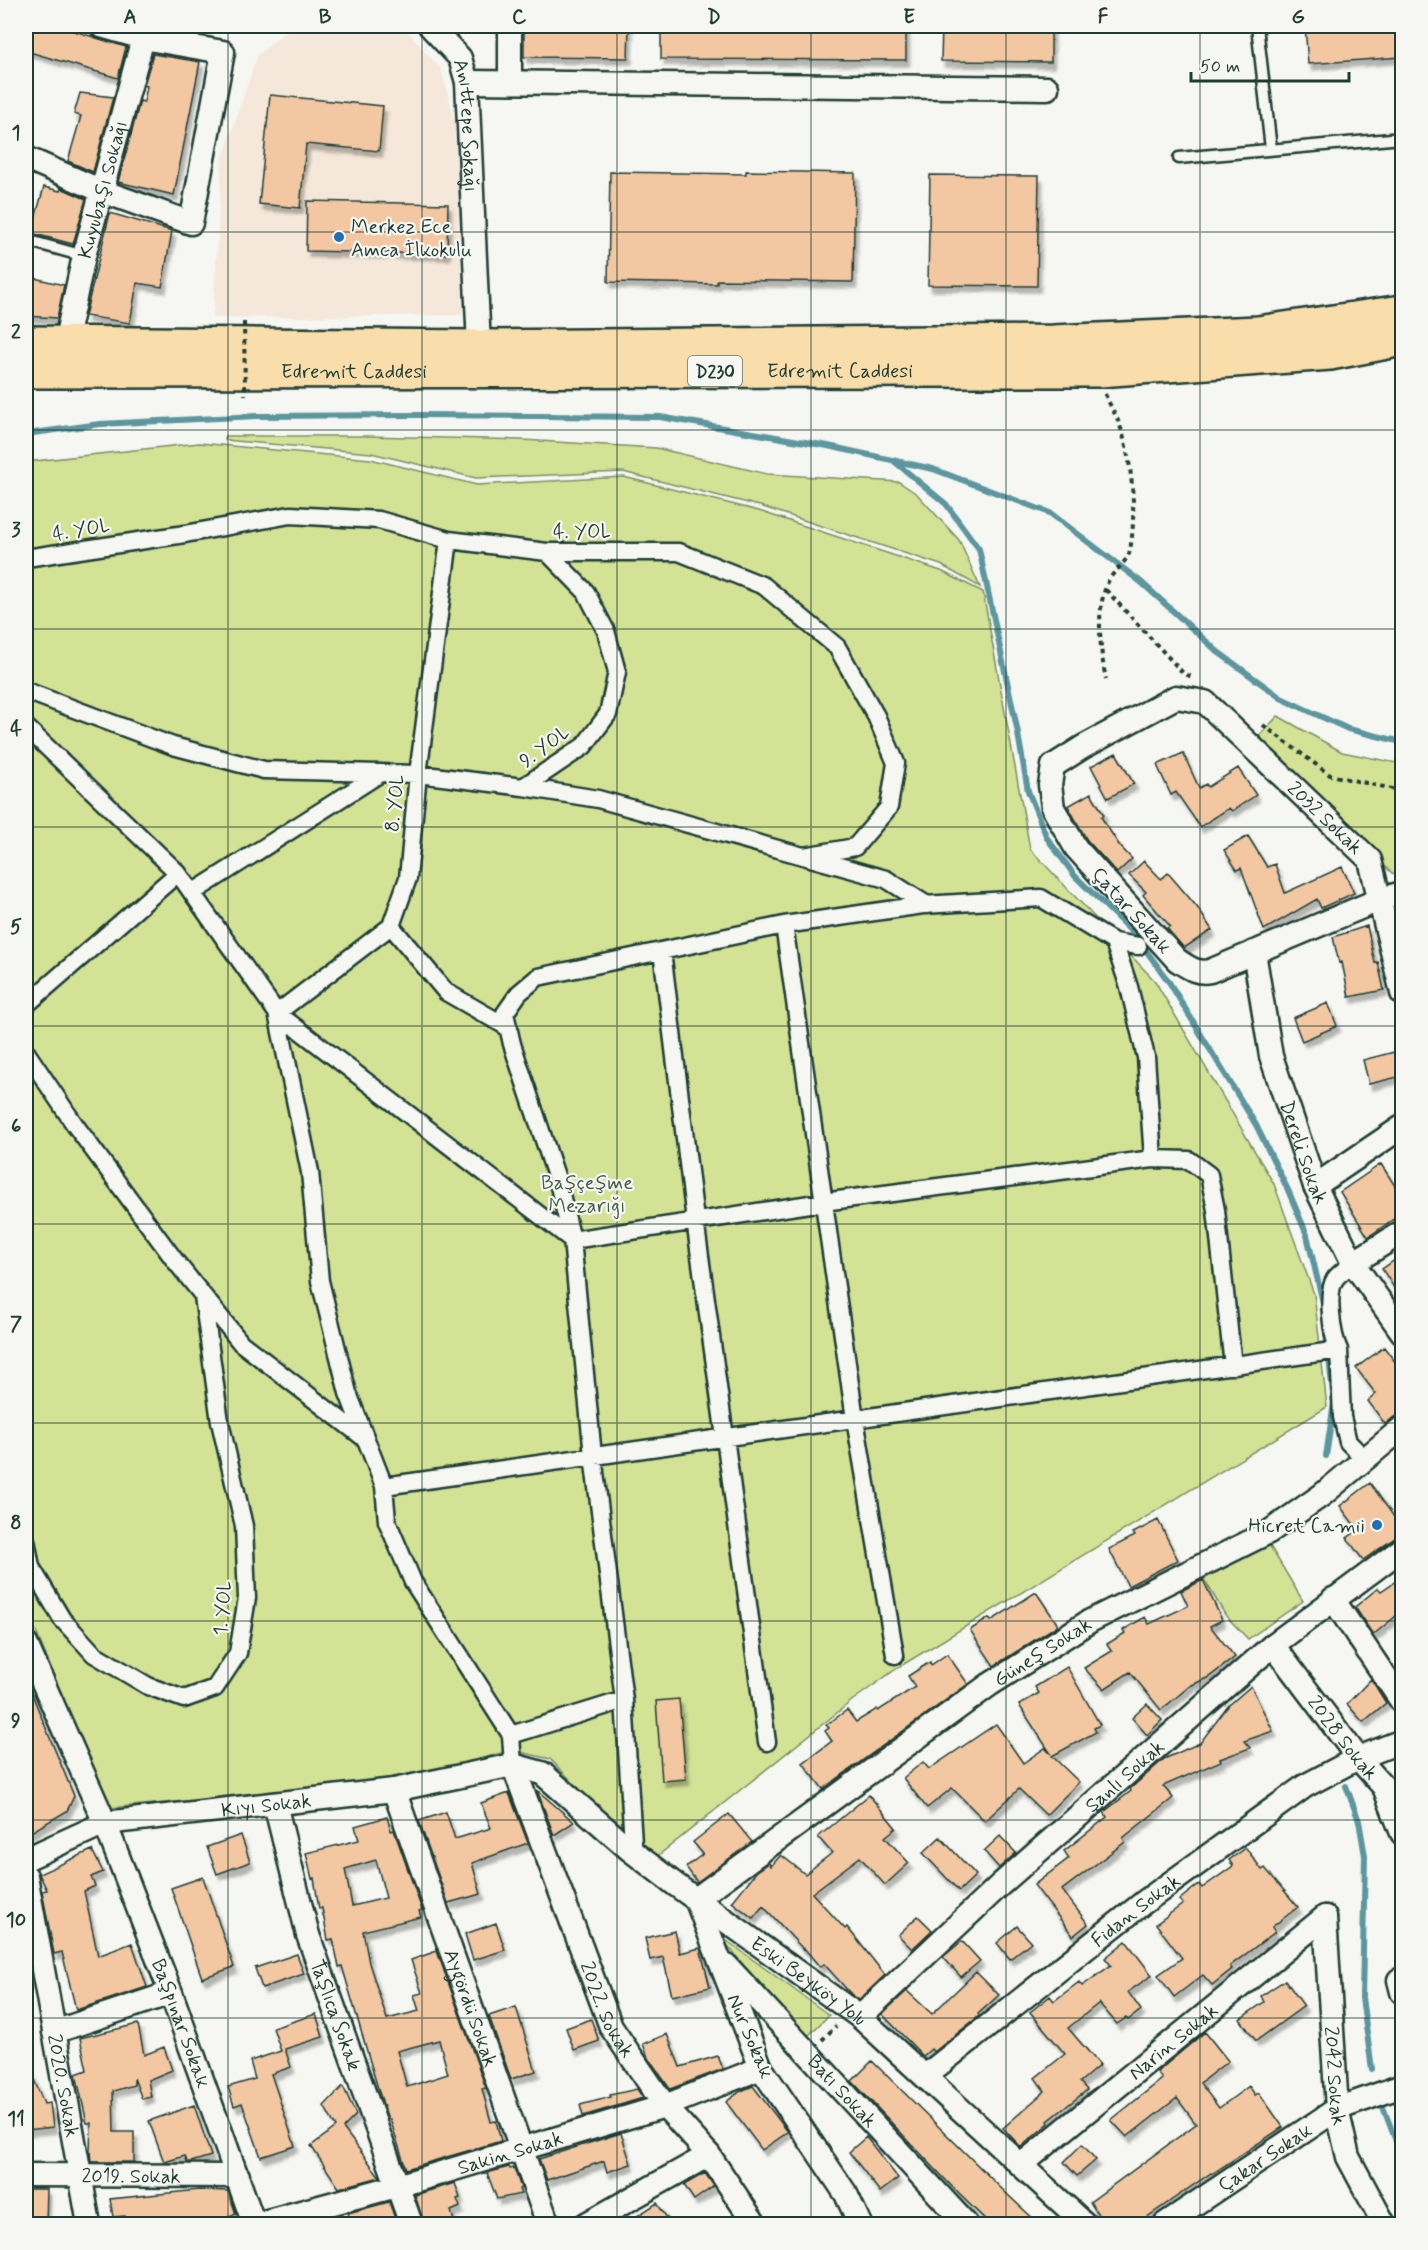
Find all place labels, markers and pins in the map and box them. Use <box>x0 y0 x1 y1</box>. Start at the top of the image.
place label: Merkez Ece Amca İlkokulu <box>351 214 472 264</box>
marker: Merkez Ece Amca İlkokulu <box>332 230 346 244</box>
place label: Hicret Camii <box>1248 1513 1365 1540</box>
marker: Hicret Camii <box>1370 1518 1384 1532</box>

